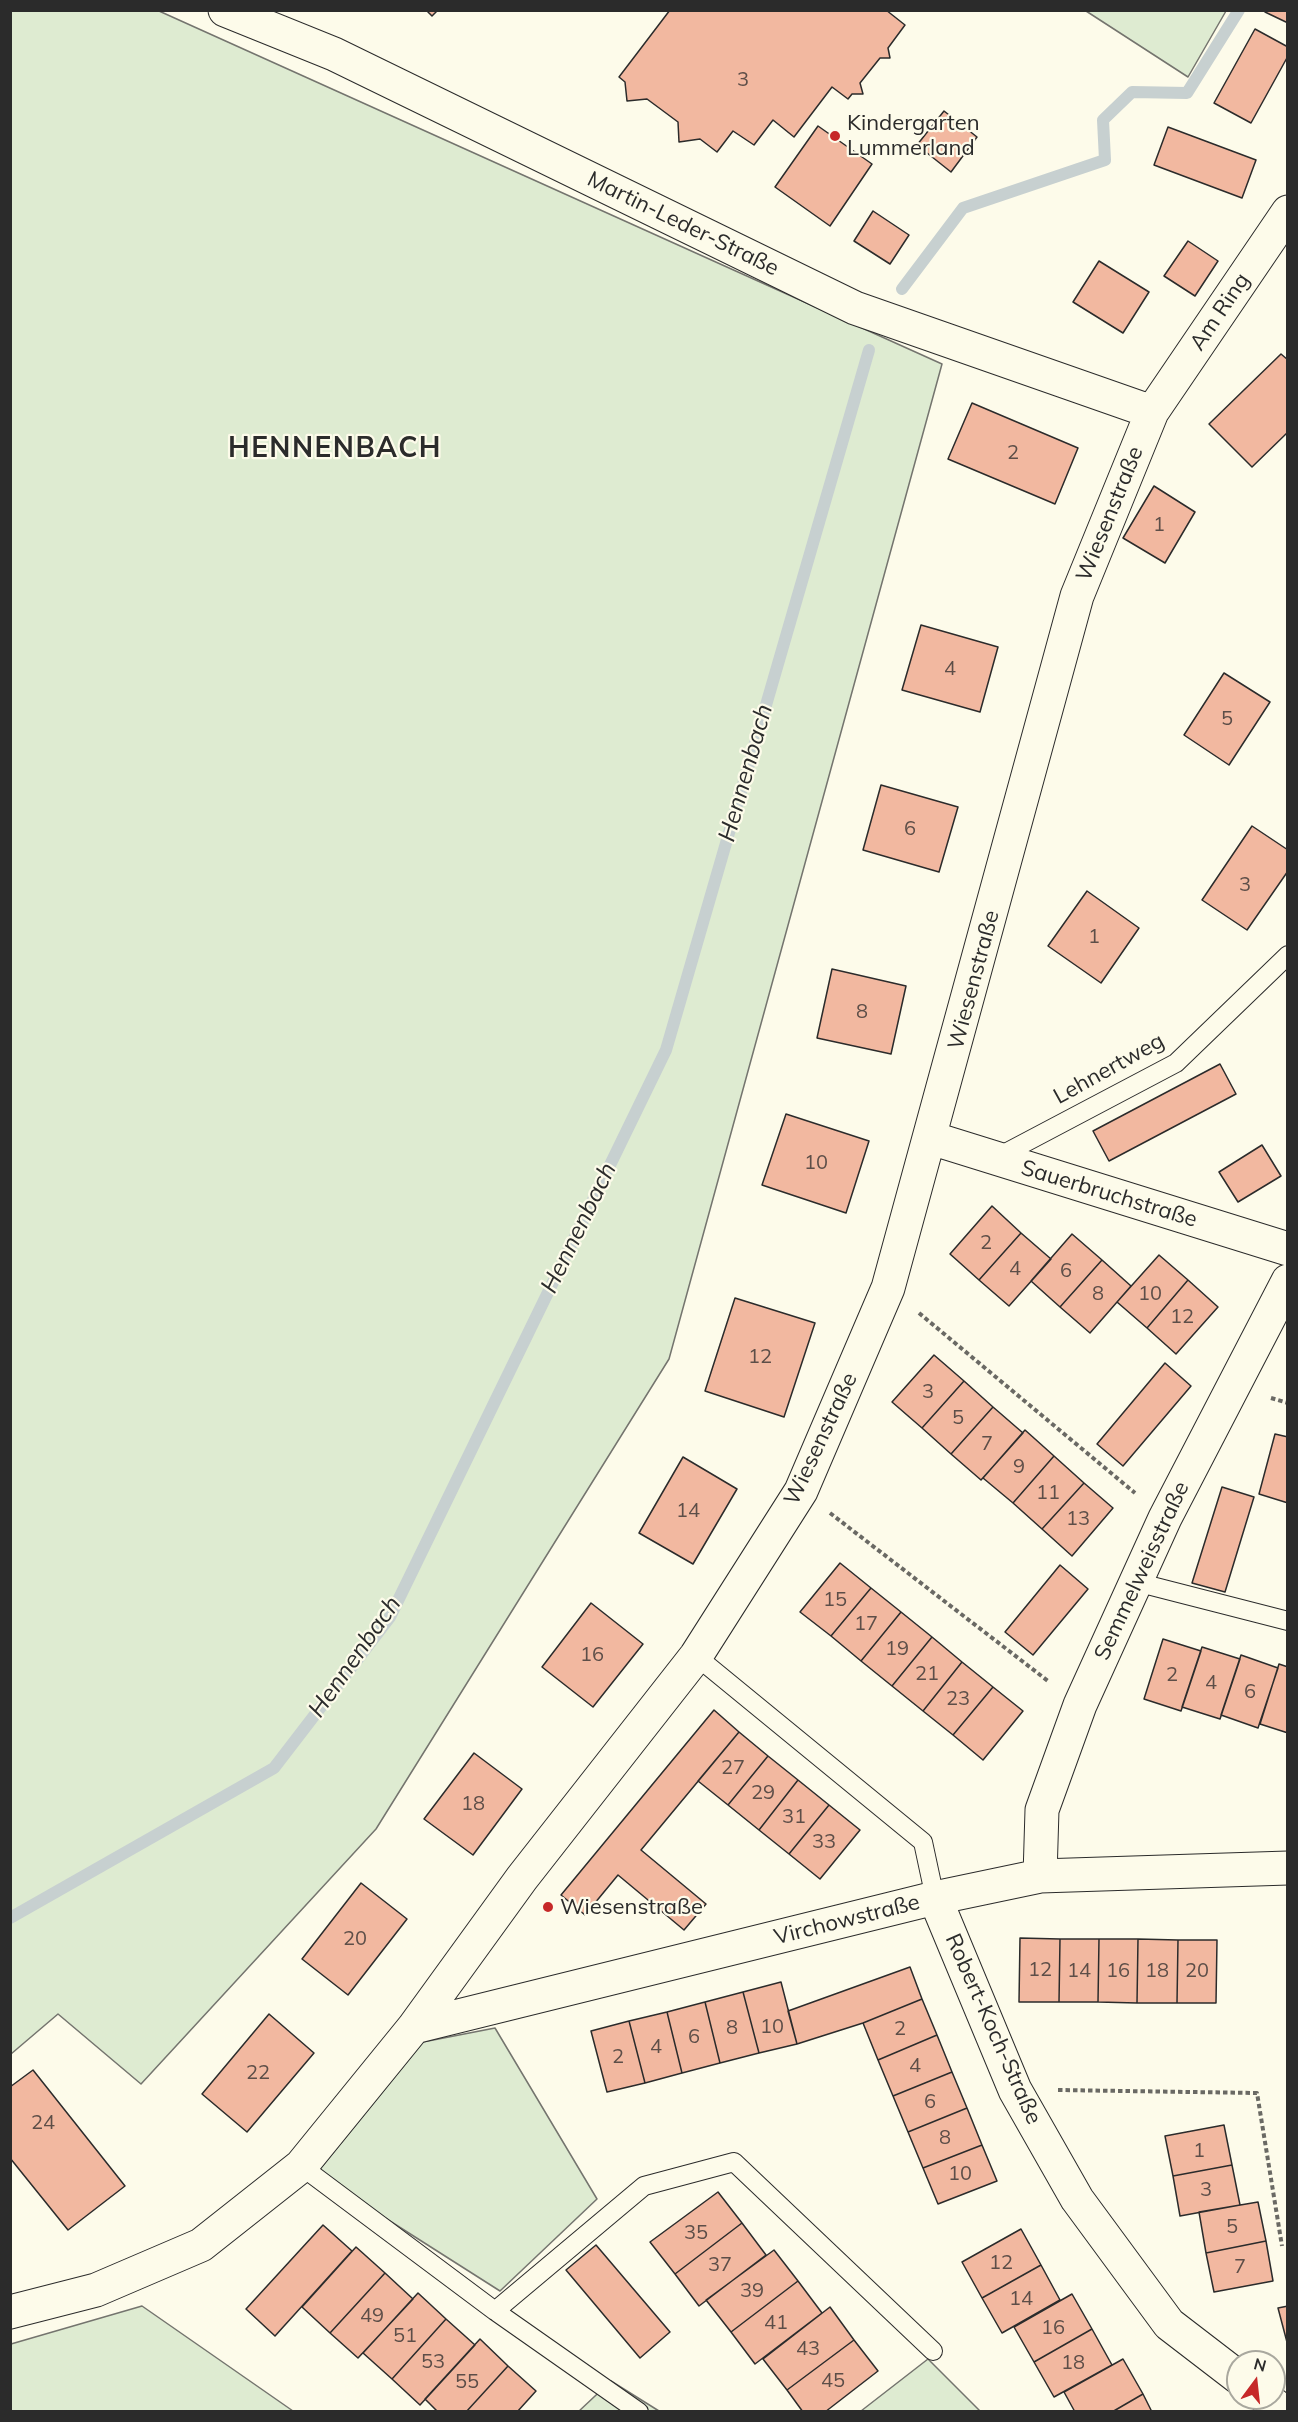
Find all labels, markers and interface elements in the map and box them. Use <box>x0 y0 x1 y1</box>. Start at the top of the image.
house number: 3 <box>737 68 749 92</box>
place label: Kindergarten Lummerland <box>847 110 980 162</box>
marker: Kindergarten Lummerland <box>828 129 842 143</box>
street label: Martin-Leder-Straße <box>583 166 783 282</box>
street label: Am Ring <box>1184 268 1256 356</box>
district label: HENNENBACH <box>228 432 442 466</box>
house number: 2 <box>1007 441 1019 465</box>
street label: Wiesenstraße <box>1071 443 1149 585</box>
house number: 1 <box>1153 513 1165 537</box>
house number: 4 <box>944 657 956 681</box>
water label: Hennenbach <box>713 701 779 845</box>
house number: 5 <box>1221 707 1233 731</box>
house number: 6 <box>904 817 916 841</box>
house number: 3 <box>1239 873 1251 897</box>
street label: Wiesenstraße <box>943 908 1005 1052</box>
house number: 1 <box>1088 925 1100 949</box>
house number: 8 <box>856 1000 868 1024</box>
street label: Lehnertweg <box>1049 1028 1169 1110</box>
house number: 10 <box>804 1151 828 1175</box>
street label: Sauerbruchstraße <box>1018 1155 1200 1233</box>
water label: Hennenbach <box>535 1158 623 1298</box>
house number: 2 <box>980 1231 992 1255</box>
house number: 4 <box>1009 1257 1021 1281</box>
house number: 6 <box>1060 1259 1072 1283</box>
house number: 8 <box>1092 1282 1104 1306</box>
house number: 10 <box>1138 1282 1162 1306</box>
house number: 12 <box>1170 1305 1194 1329</box>
house number: 12 <box>748 1345 772 1369</box>
street label: Wiesenstraße <box>779 1369 863 1509</box>
house number: 3 <box>922 1380 934 1404</box>
house number: 5 <box>952 1406 964 1430</box>
house number: 7 <box>981 1432 993 1456</box>
house number: 9 <box>1013 1455 1025 1479</box>
street label: Semmelweisstraße <box>1089 1477 1195 1665</box>
house number: 11 <box>1036 1481 1060 1505</box>
house number: 14 <box>676 1499 700 1523</box>
house number: 13 <box>1066 1507 1090 1531</box>
house number: 15 <box>823 1588 847 1612</box>
water label: Hennenbach <box>303 1591 407 1723</box>
house number: 17 <box>854 1612 878 1636</box>
house number: 19 <box>885 1637 909 1661</box>
house number: 16 <box>580 1643 604 1667</box>
house number: 21 <box>915 1662 939 1686</box>
house number: 2 <box>1166 1663 1178 1687</box>
house number: 4 <box>1205 1671 1217 1695</box>
house number: 6 <box>1244 1680 1256 1704</box>
house number: 23 <box>946 1687 970 1711</box>
house number: 27 <box>721 1756 745 1780</box>
house number: 29 <box>751 1781 775 1805</box>
house number: 18 <box>461 1792 485 1816</box>
house number: 31 <box>782 1805 806 1829</box>
house number: 33 <box>812 1830 836 1854</box>
street label: Virchowstraße <box>772 1889 922 1951</box>
place label: Wiesenstraße <box>560 1894 703 1920</box>
marker: Wiesenstraße <box>541 1900 555 1914</box>
house number: 20 <box>343 1927 367 1951</box>
street label: Robert-Koch-Straße <box>939 1930 1047 2128</box>
house number: 12 <box>1028 1958 1052 1982</box>
house number: 14 <box>1067 1959 1091 1983</box>
house number: 16 <box>1106 1959 1130 1983</box>
house number: 18 <box>1145 1959 1169 1983</box>
house number: 20 <box>1185 1959 1209 1983</box>
house number: 10 <box>760 2015 784 2039</box>
house number: 8 <box>726 2016 738 2040</box>
house number: 2 <box>894 2017 906 2041</box>
house number: 6 <box>688 2025 700 2049</box>
house number: 4 <box>650 2035 662 2059</box>
house number: 2 <box>612 2045 624 2069</box>
house number: 4 <box>909 2054 921 2078</box>
house number: 22 <box>246 2061 270 2085</box>
house number: 6 <box>924 2090 936 2114</box>
house number: 24 <box>31 2111 55 2135</box>
house number: 8 <box>939 2126 951 2150</box>
house number: 1 <box>1193 2139 1205 2163</box>
house number: 10 <box>948 2162 972 2186</box>
house number: 3 <box>1200 2178 1212 2202</box>
house number: 5 <box>1226 2215 1238 2239</box>
house number: 35 <box>684 2221 708 2245</box>
house number: 12 <box>989 2251 1013 2275</box>
house number: 37 <box>708 2253 732 2277</box>
house number: 7 <box>1234 2255 1246 2279</box>
house number: 39 <box>740 2279 764 2303</box>
house number: 14 <box>1009 2287 1033 2311</box>
house number: 49 <box>360 2304 384 2328</box>
house number: 41 <box>764 2311 788 2335</box>
house number: 16 <box>1041 2316 1065 2340</box>
house number: 51 <box>393 2324 417 2348</box>
house number: 43 <box>796 2337 820 2361</box>
house number: 53 <box>421 2350 445 2374</box>
north arrow <box>1226 2350 1286 2410</box>
house number: 18 <box>1061 2351 1085 2375</box>
text: N <box>1252 2353 1269 2376</box>
house number: 45 <box>821 2369 845 2393</box>
house number: 55 <box>455 2370 479 2394</box>

